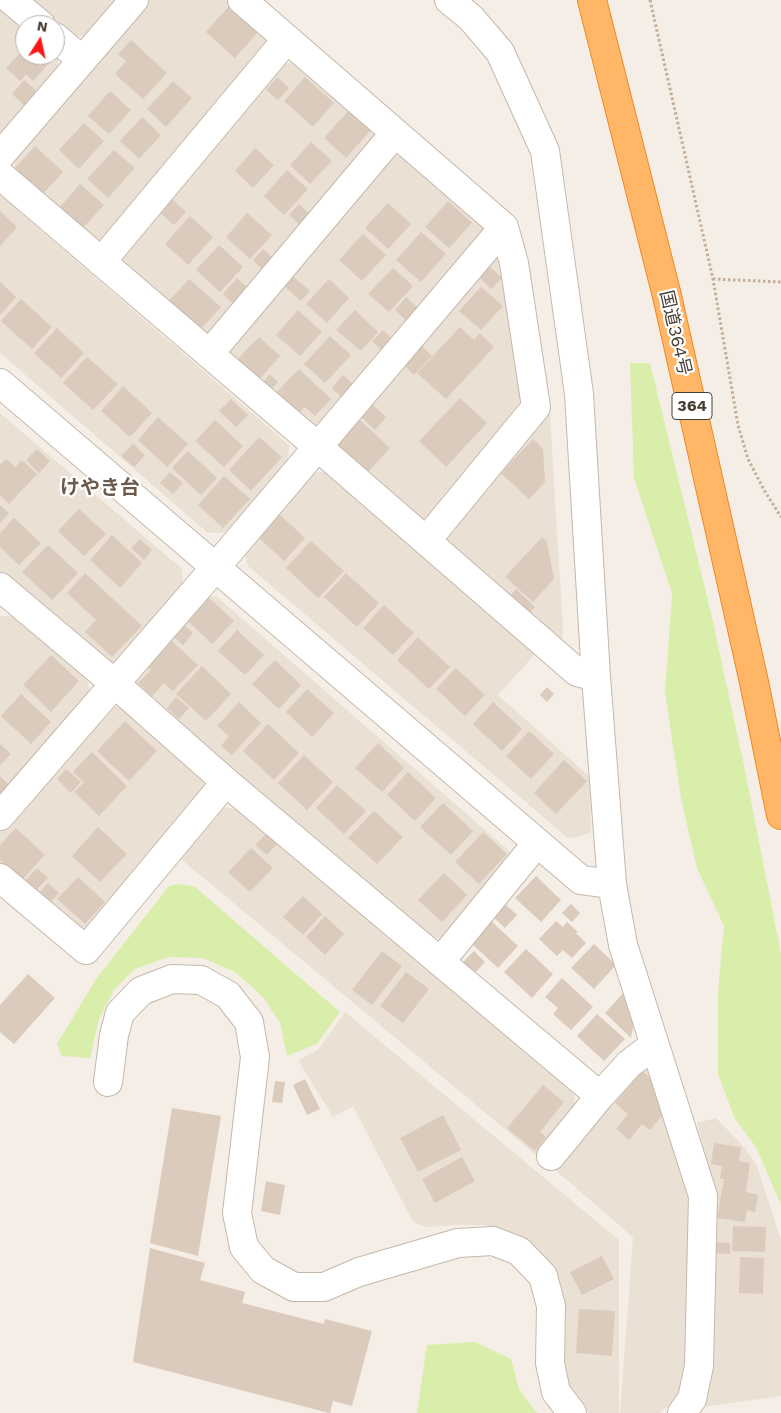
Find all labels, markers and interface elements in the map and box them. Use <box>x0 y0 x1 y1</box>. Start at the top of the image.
north arrow <box>15 15 65 65</box>
text: N <box>36 17 49 35</box>
street label: 国道364号 <box>655 288 695 378</box>
road number: 364 <box>672 392 712 420</box>
district label: けやき台 <box>60 476 140 500</box>

